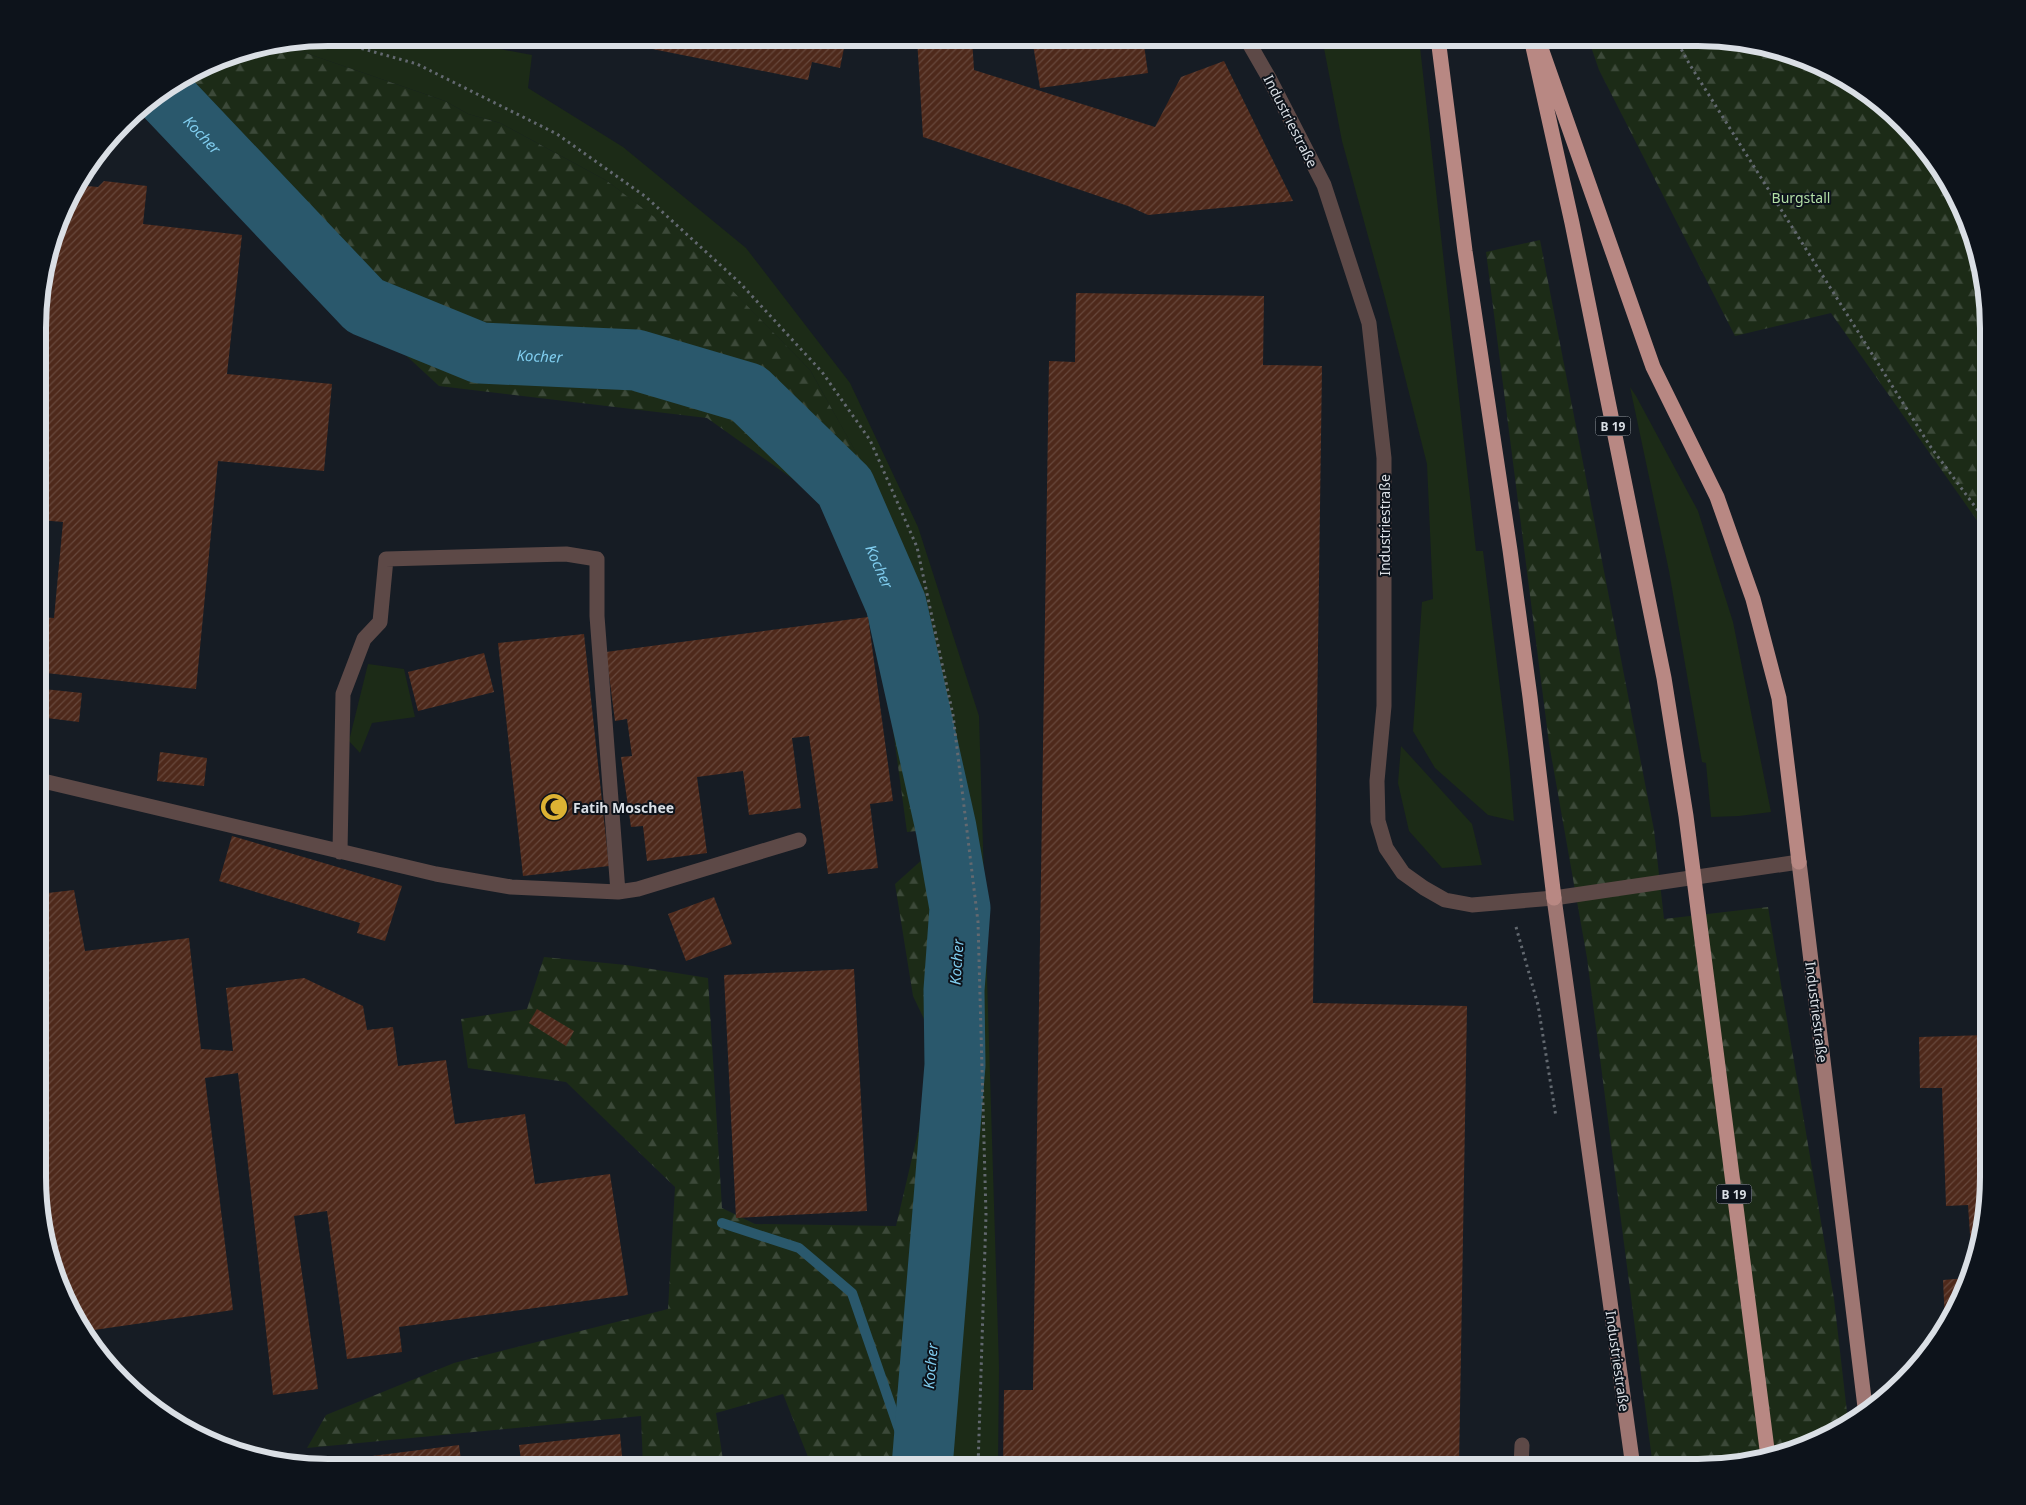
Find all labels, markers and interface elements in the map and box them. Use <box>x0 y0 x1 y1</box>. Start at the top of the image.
street label: Industriestraße <box>1259 71 1323 171</box>
water label: Kocher <box>179 111 226 159</box>
park label: Burgstall <box>1772 188 1830 207</box>
water label: Kocher <box>516 345 564 367</box>
road number: B 19 <box>1596 416 1630 436</box>
street label: Industriestraße <box>1375 474 1394 576</box>
water label: Kocher <box>861 541 898 592</box>
mosque icon: Fatih Moschee <box>539 792 569 822</box>
place label: Fatih Moschee <box>573 798 674 817</box>
water label: Kocher <box>944 937 968 986</box>
street label: Industriestraße <box>1801 960 1833 1064</box>
road number: B 19 <box>1716 1184 1752 1204</box>
street label: Industriestraße <box>1602 1309 1634 1413</box>
water label: Kocher <box>918 1341 942 1390</box>

